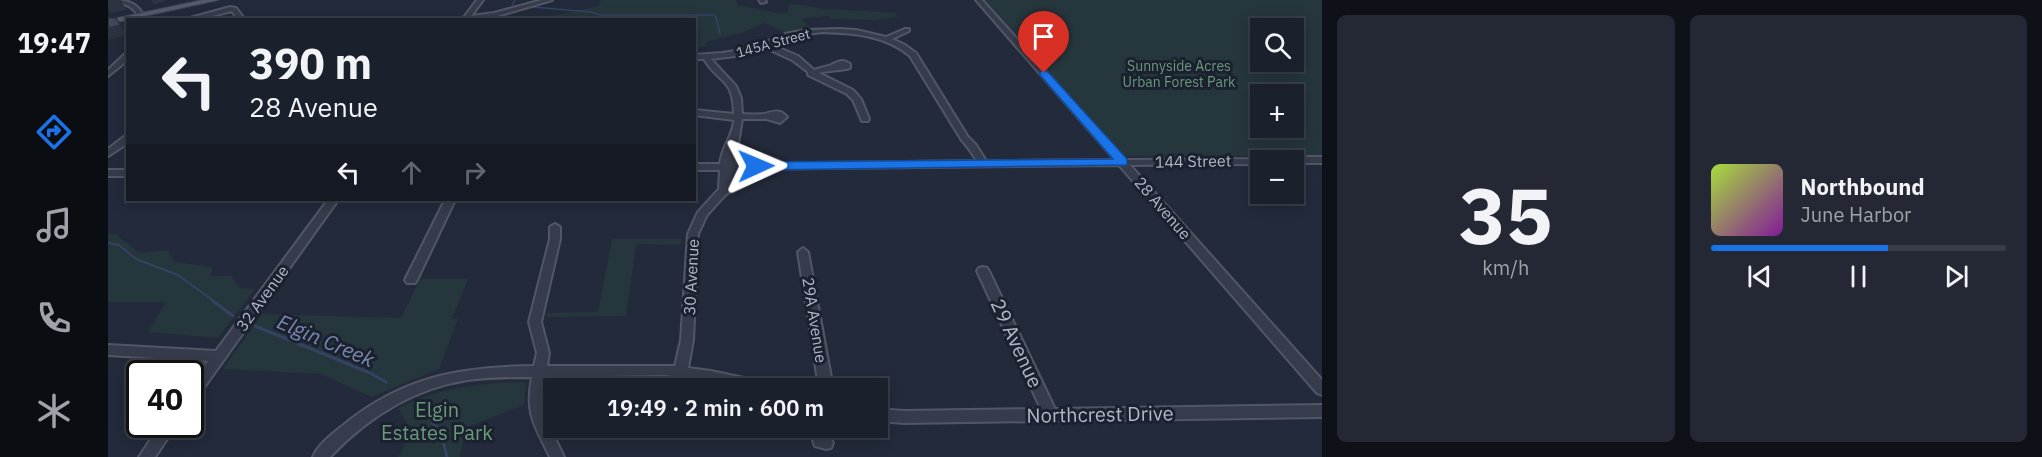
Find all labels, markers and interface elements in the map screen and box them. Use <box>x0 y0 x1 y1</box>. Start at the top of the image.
pin <box>1018 11 1069 73</box>
map controls <box>1250 18 1304 204</box>
button: search <box>1250 18 1304 72</box>
icon: arrive <box>1027 20 1060 53</box>
street label: 145A Street <box>734 24 812 62</box>
text: 19:47 <box>17 25 91 60</box>
text: 390 m <box>249 36 372 91</box>
icon: left <box>150 42 228 120</box>
park label: Sunnyside Acres Urban Forest Park <box>1123 57 1236 91</box>
button: + <box>1250 84 1304 138</box>
text: 28 Avenue <box>249 89 378 124</box>
icon: directions <box>33 111 75 153</box>
position arrow <box>724 134 788 198</box>
street label: 144 Street <box>1155 150 1231 172</box>
button: − <box>1250 150 1304 204</box>
icon: left <box>332 156 365 189</box>
icon: ahead <box>395 156 428 189</box>
icon: right <box>458 156 491 189</box>
text: 35 <box>1459 164 1553 265</box>
text: Northbound <box>1801 172 1925 201</box>
street label: 28 Avenue <box>1130 173 1196 244</box>
text: June Harbor <box>1801 201 1911 228</box>
icon: music <box>33 204 75 246</box>
street label: 30 Avenue <box>679 238 703 316</box>
text: km/h <box>1482 254 1529 281</box>
icon: previous <box>1743 260 1776 293</box>
icon: pause <box>1842 260 1875 293</box>
icon: next <box>1940 260 1973 293</box>
street label: 32 Avenue <box>231 261 293 335</box>
street label: 29A Avenue <box>798 276 832 365</box>
street label: 29 Avenue <box>985 294 1049 392</box>
icon: phone <box>33 297 75 339</box>
water label: Elgin Creek <box>273 307 380 373</box>
speed limit sign: 40 <box>126 360 204 438</box>
icon: climate <box>33 390 75 432</box>
text: 19:49 · 2 min · 600 m <box>607 393 824 422</box>
park label: Elgin Estates Park <box>381 396 493 446</box>
street label: Northcrest Drive <box>1026 399 1174 429</box>

